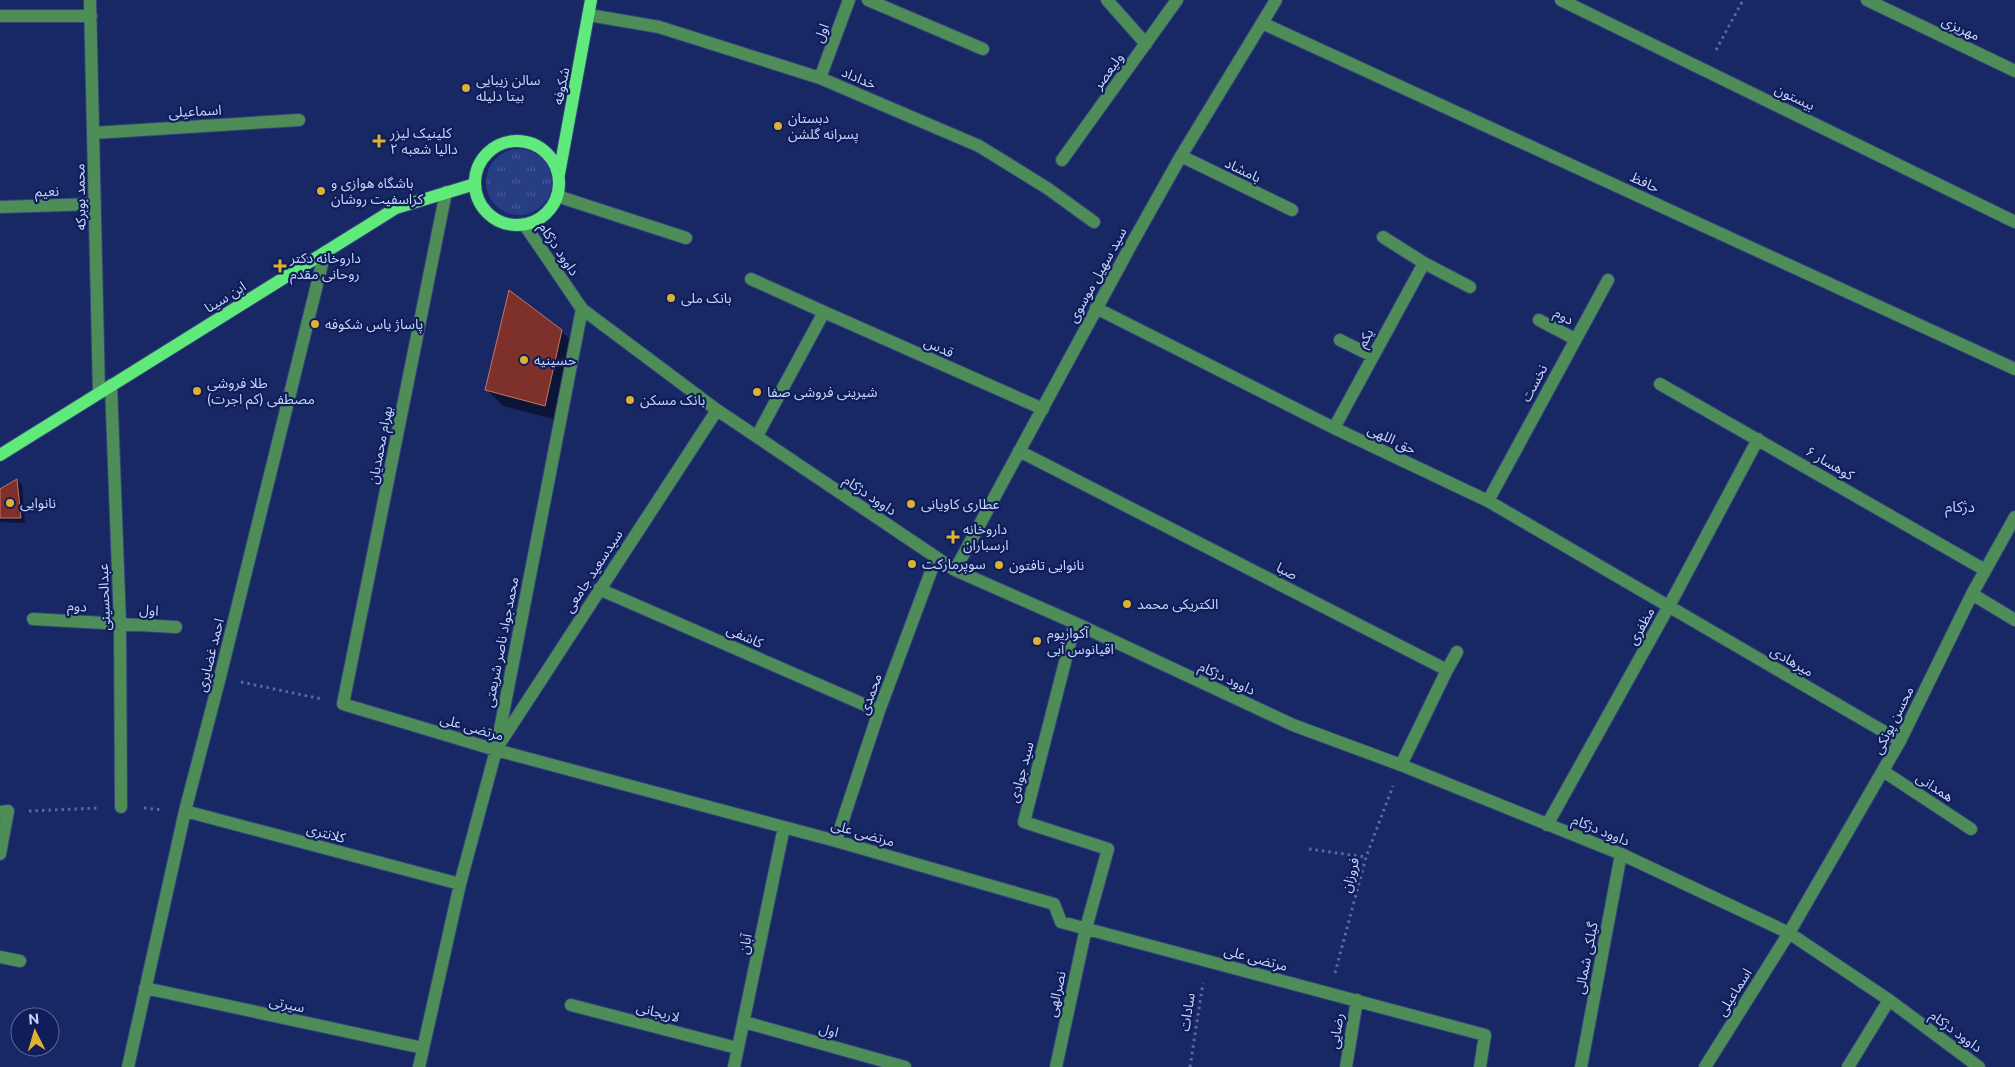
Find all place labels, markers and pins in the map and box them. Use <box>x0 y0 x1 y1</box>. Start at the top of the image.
place label: سالن زیبایی بیتا دلیله <box>476 72 541 104</box>
marker: سالن زیبایی بیتا دلیله <box>460 82 472 94</box>
place label: دبستان پسرانه گلشن <box>788 110 859 144</box>
marker: دبستان پسرانه گلشن <box>772 120 784 132</box>
place label: کلینیک لیزر دالیا شعبه ۲ <box>389 125 458 157</box>
marker: کلینیک لیزر دالیا شعبه ۲ <box>372 134 386 148</box>
place label: باشگاه هوازی و کراسفیت روشان <box>331 175 423 208</box>
marker: باشگاه هوازی و کراسفیت روشان <box>315 185 327 197</box>
place label: داروخانه دکتر روحانی مقدم <box>289 250 361 285</box>
marker: داروخانه دکتر روحانی مقدم <box>274 260 286 272</box>
place label: بانک ملی <box>681 290 732 307</box>
marker: بانک ملی <box>665 292 677 304</box>
place label: پاساژ یاس شکوفه <box>325 316 423 334</box>
marker: پاساژ یاس شکوفه <box>309 318 321 330</box>
place label: حسینیه <box>534 352 576 368</box>
marker: حسینیه <box>518 354 530 366</box>
place label: طلا فروشی مصطفی (کم اجرت) <box>207 375 315 410</box>
place label: شیرینی فروشی صفا <box>767 384 877 401</box>
marker: طلا فروشی مصطفی (کم اجرت) <box>191 385 203 397</box>
marker: شیرینی فروشی صفا <box>751 386 763 398</box>
place label: بانک مسکن <box>640 392 705 409</box>
marker: بانک مسکن <box>624 394 636 406</box>
place label: نانوایی <box>20 495 56 512</box>
place label: عطاری کاویانی <box>921 496 1000 513</box>
marker: نانوایی <box>4 497 16 509</box>
marker: عطاری کاویانی <box>905 498 917 510</box>
place label: داروخانه ارسباران <box>963 521 1009 554</box>
marker: داروخانه ارسباران <box>947 531 959 543</box>
place label: سوپرمارکت <box>922 556 986 574</box>
place label: نانوایی تافتون <box>1009 557 1085 574</box>
marker: سوپرمارکت <box>906 558 918 570</box>
marker: نانوایی تافتون <box>993 559 1005 571</box>
place label: الکتریکی محمد <box>1137 596 1218 613</box>
marker: الکتریکی محمد <box>1121 598 1133 610</box>
place label: آکواریوم اقیانوس آبی <box>1047 625 1114 658</box>
marker: آکواریوم اقیانوس آبی <box>1031 635 1043 647</box>

